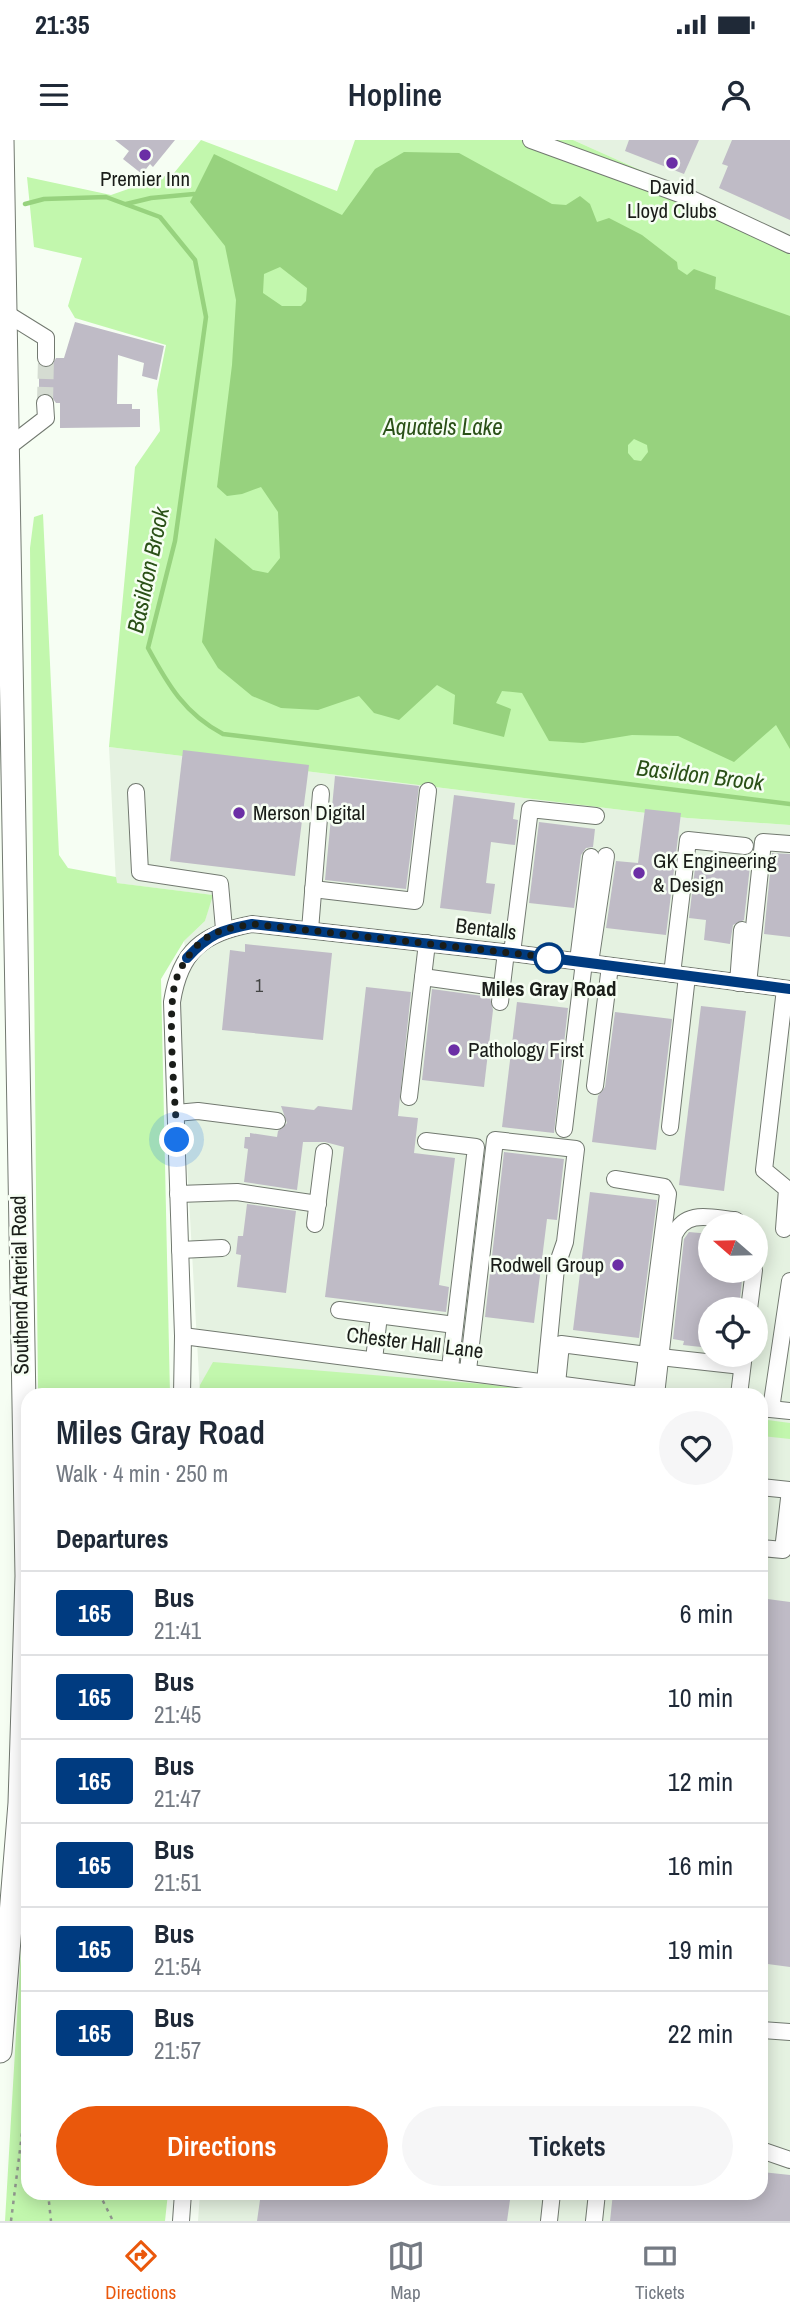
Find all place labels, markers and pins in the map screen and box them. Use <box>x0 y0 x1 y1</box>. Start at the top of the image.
marker: Premier Inn <box>137 147 153 163</box>
marker: David Lloyd Clubs <box>664 155 680 171</box>
place label: Premier Inn <box>100 164 190 193</box>
place label: David Lloyd Clubs <box>627 172 717 225</box>
place label: Merson Digital <box>253 798 365 827</box>
marker: Merson Digital <box>231 805 247 821</box>
place label: GK Engineering & Design <box>653 846 777 899</box>
marker: GK Engineering & Design <box>631 865 647 881</box>
marker: Miles Gray Road <box>534 943 564 973</box>
place label: Miles Gray Road <box>482 974 616 1003</box>
place label: Pathology First <box>468 1035 584 1064</box>
marker: Pathology First <box>446 1042 462 1058</box>
place label: Rodwell Group <box>490 1250 604 1279</box>
marker: Rodwell Group <box>610 1257 626 1273</box>

